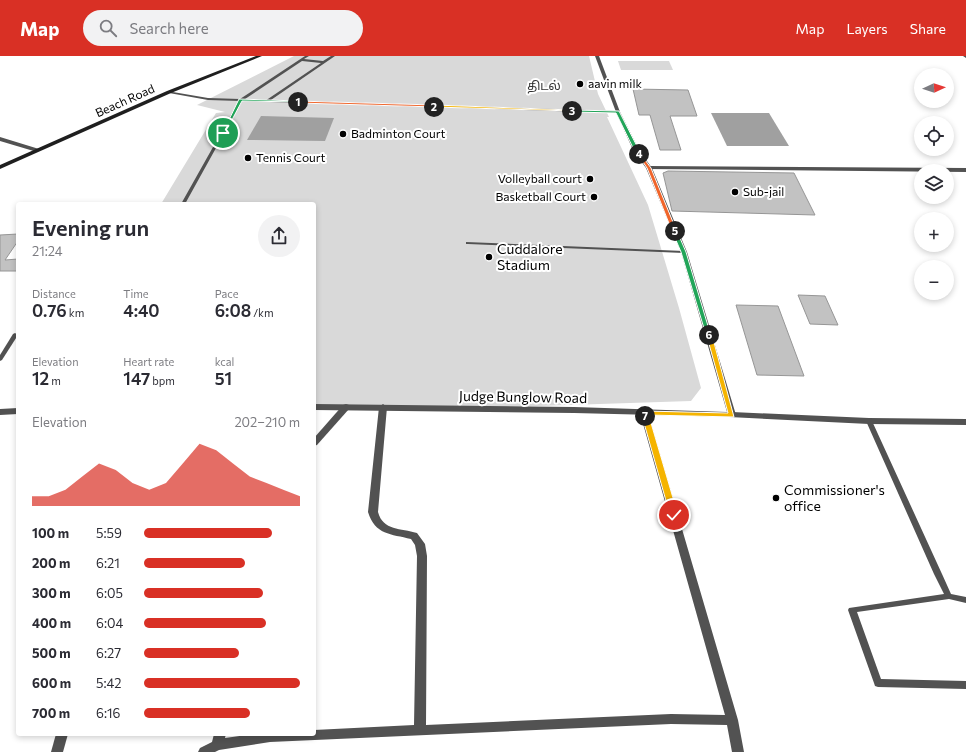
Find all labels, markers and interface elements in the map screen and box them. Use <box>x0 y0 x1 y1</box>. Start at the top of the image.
search box <box>83 10 363 46</box>
text: Map <box>20 17 59 40</box>
icon: search <box>97 17 119 39</box>
text: Search here <box>129 19 209 37</box>
text: Map <box>796 20 824 37</box>
text: Layers <box>846 20 888 37</box>
text: Share <box>910 20 946 37</box>
north arrow <box>914 68 954 108</box>
map controls <box>914 68 954 300</box>
place label: aavin milk <box>588 76 642 90</box>
park label: திடல் <box>527 78 561 94</box>
marker: aavin milk <box>575 79 585 89</box>
street label: Beach Road <box>93 81 157 119</box>
pin: 1 <box>288 92 308 112</box>
text: 1 <box>296 95 300 108</box>
pin: 2 <box>424 97 444 117</box>
text: 2 <box>431 100 437 113</box>
pin: 3 <box>562 101 582 121</box>
text: 3 <box>569 104 575 117</box>
pin <box>206 116 240 150</box>
button: locate <box>914 116 954 156</box>
icon: arrive <box>212 122 234 144</box>
place label: Badminton Court <box>351 126 445 140</box>
marker: Badminton Court <box>338 129 348 139</box>
pin: 4 <box>629 144 649 164</box>
text: 4 <box>636 147 642 160</box>
place label: Tennis Court <box>256 150 326 164</box>
marker: Tennis Court <box>243 153 253 163</box>
button: layers <box>914 164 954 204</box>
place label: Volleyball court <box>498 171 582 185</box>
marker: Volleyball court <box>585 174 595 184</box>
place label: Sub-jail <box>743 184 784 198</box>
marker: Sub-jail <box>730 187 740 197</box>
place label: Basketball Court <box>496 189 586 203</box>
marker: Basketball Court <box>589 192 599 202</box>
button: + <box>914 212 954 252</box>
text: Evening run <box>32 214 149 241</box>
button: share <box>258 215 300 257</box>
pin: 5 <box>665 221 685 241</box>
text: 5 <box>672 224 678 237</box>
place label: Cuddalore Stadium <box>497 240 563 273</box>
text: 21:24 <box>32 243 63 259</box>
marker: Cuddalore Stadium <box>484 252 494 262</box>
button: − <box>914 260 954 300</box>
text: Distance <box>32 287 76 300</box>
text: Time <box>123 287 149 300</box>
text: Pace <box>215 287 239 300</box>
text: 0.76 <box>32 300 67 321</box>
text: 4:40 <box>123 300 160 321</box>
text: 6:08 <box>215 300 251 321</box>
text: km <box>67 306 84 319</box>
text: /km <box>251 306 274 319</box>
pin: 6 <box>699 325 719 345</box>
text: 6 <box>706 328 712 341</box>
text: Elevation <box>32 355 78 368</box>
text: Heart rate <box>123 355 174 368</box>
text: kcal <box>215 355 234 368</box>
text: 12 <box>32 368 49 389</box>
text: 147 <box>123 368 150 389</box>
text: 51 <box>215 368 232 389</box>
text: m <box>49 374 61 387</box>
text: bpm <box>150 374 175 387</box>
street label: Judge Bunglow Road <box>459 387 587 406</box>
pin: 7 <box>635 406 655 426</box>
text: 7 <box>642 409 648 422</box>
text: Elevation <box>32 414 87 430</box>
text: 202–210 m <box>234 414 300 430</box>
place label: Commissioner's office <box>784 481 885 514</box>
marker: Commissioner's office <box>771 493 781 503</box>
pin <box>657 498 691 532</box>
icon: check <box>663 504 685 526</box>
text: 100 m <box>32 525 69 541</box>
text: 5:59 <box>96 525 122 541</box>
text: 200 m <box>32 555 70 571</box>
text: 6:21 <box>96 555 120 571</box>
text: 300 m <box>32 585 71 601</box>
text: 6:05 <box>96 585 123 601</box>
text: 400 m <box>32 615 71 631</box>
text: 6:04 <box>96 615 123 631</box>
text: 500 m <box>32 645 71 661</box>
text: 6:27 <box>96 645 121 661</box>
text: 600 m <box>32 675 71 691</box>
text: 5:42 <box>96 675 121 691</box>
text: 700 m <box>32 705 70 721</box>
text: 6:16 <box>96 705 120 721</box>

